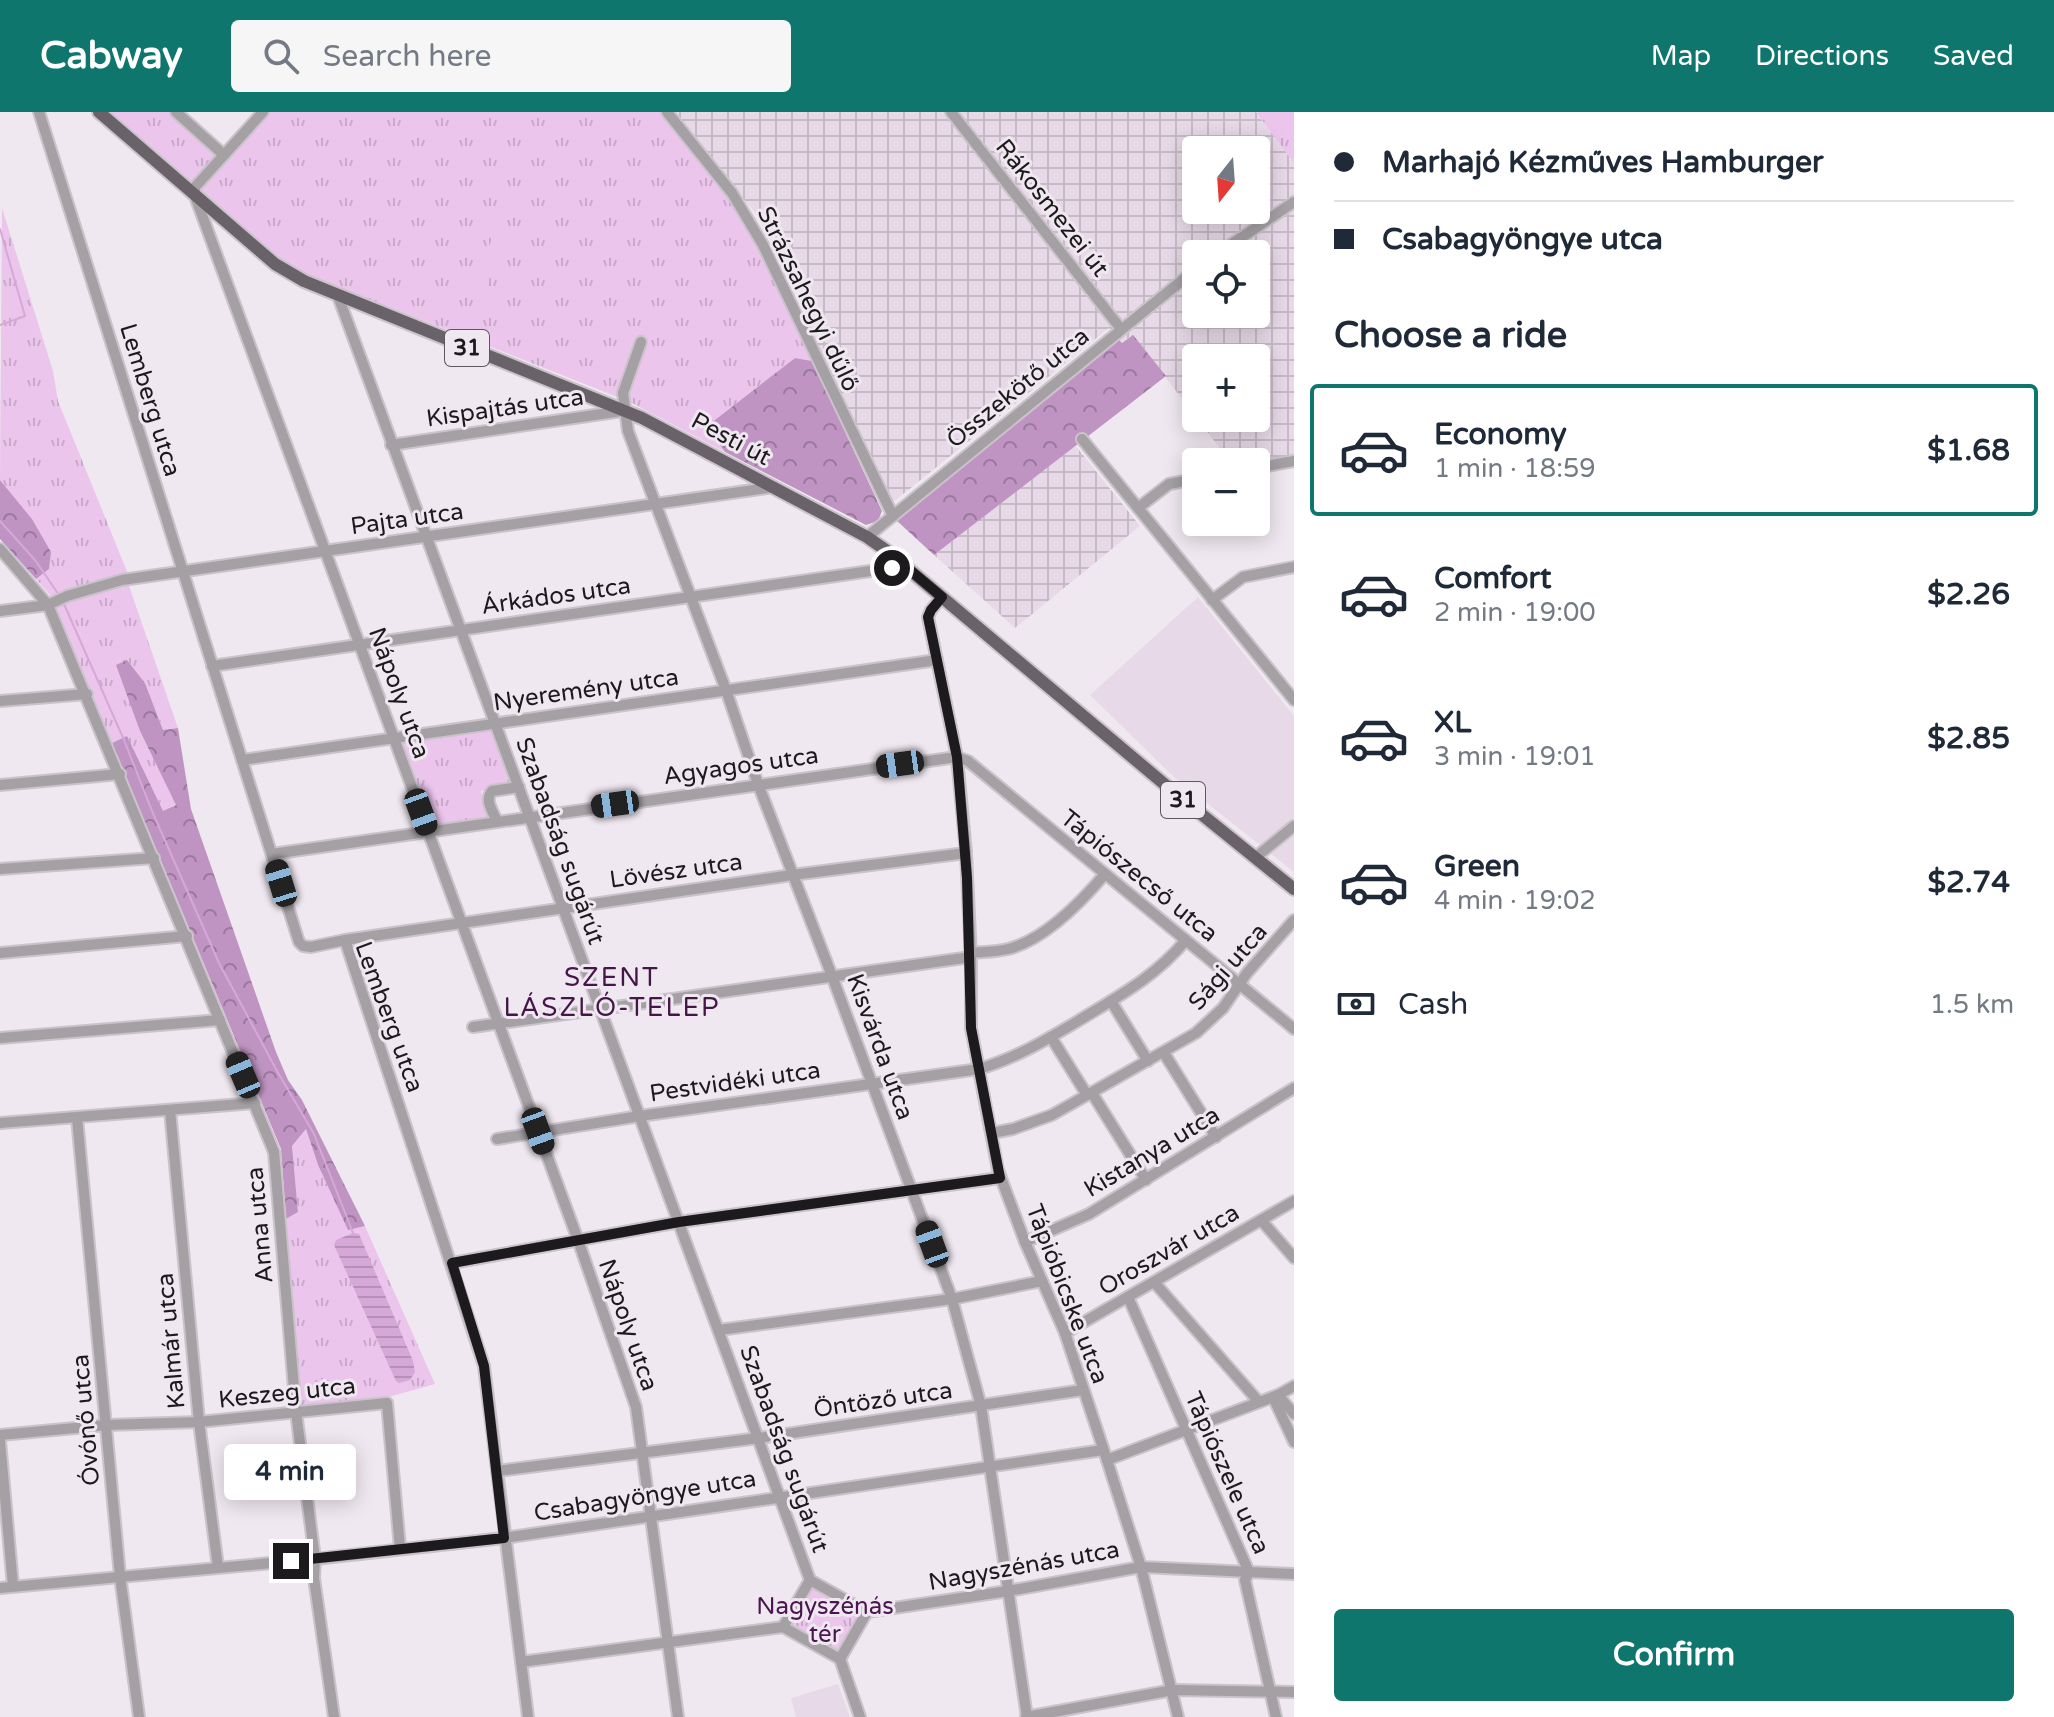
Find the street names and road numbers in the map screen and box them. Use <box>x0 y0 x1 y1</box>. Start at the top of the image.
street label: Rákosmezei út <box>989 133 1115 283</box>
street label: Strázsahegyi dűlő <box>751 202 865 396</box>
street label: Lemberg utca <box>113 320 187 480</box>
street label: Összekötő utca <box>941 322 1095 454</box>
road number: 31 <box>445 330 489 366</box>
street label: Kispajtás utca <box>424 383 586 433</box>
street label: Pesti út <box>686 406 776 472</box>
street label: Pajta utca <box>349 497 465 541</box>
street label: Árkádos utca <box>479 570 633 621</box>
street label: Nápoly utca <box>362 623 436 763</box>
street label: Nyeremény utca <box>491 663 681 717</box>
street label: Szabadság sugárút <box>509 734 611 948</box>
street label: Agyagos utca <box>662 741 820 791</box>
road number: 31 <box>1161 782 1205 818</box>
street label: Tápiószecső utca <box>1054 804 1224 948</box>
street label: Lövész utca <box>608 847 744 895</box>
street label: Sági utca <box>1182 918 1274 1016</box>
street label: Lemberg utca <box>348 938 430 1096</box>
street label: Kisvárda utca <box>840 970 920 1124</box>
street label: Pestvidéki utca <box>648 1056 822 1108</box>
street label: Kistanya utca <box>1079 1100 1225 1204</box>
street label: Anna utca <box>240 1166 280 1284</box>
street label: Oroszvár utca <box>1094 1198 1244 1302</box>
street label: Tápióbicske utca <box>1019 1200 1115 1388</box>
street label: Nápoly utca <box>592 1255 664 1395</box>
street label: Kalmár utca <box>151 1272 191 1410</box>
street label: Szabadság sugárút <box>733 1342 835 1556</box>
street label: Óvónő utca <box>65 1353 106 1487</box>
street label: Keszeg utca <box>217 1371 357 1415</box>
street label: Öntöző utca <box>812 1376 954 1424</box>
street label: Tápiószele utca <box>1178 1387 1276 1559</box>
street label: Csabagyöngye utca <box>532 1464 758 1528</box>
street label: Nagyszénás utca <box>926 1535 1122 1597</box>

